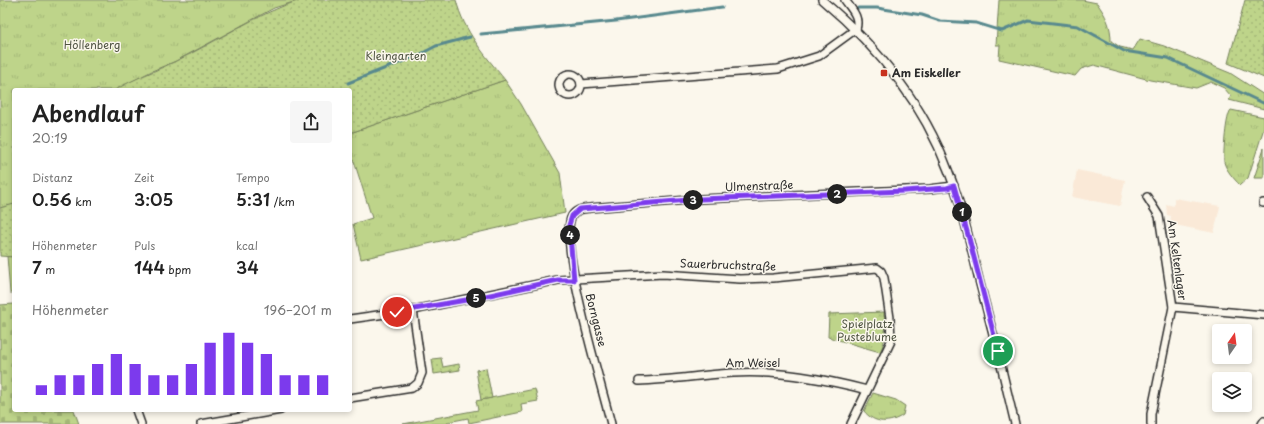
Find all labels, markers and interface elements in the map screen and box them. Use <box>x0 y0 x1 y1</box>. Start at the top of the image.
park label: Höllenberg <box>64 36 120 53</box>
park label: Kleingarten <box>366 47 426 64</box>
place label: Am Eiskeller <box>892 64 961 81</box>
marker: Am Eiskeller <box>879 68 889 78</box>
text: Abendlauf <box>32 96 144 129</box>
button: share <box>290 101 332 143</box>
text: 20:19 <box>32 128 68 147</box>
text: Distanz <box>32 169 72 186</box>
text: Zeit <box>134 169 154 186</box>
text: Tempo <box>236 169 270 186</box>
street label: Ulmenstraße <box>725 176 794 195</box>
pin: 2 <box>827 184 847 204</box>
text: 2 <box>833 185 841 202</box>
text: 0.56 <box>32 186 72 212</box>
text: 3:05 <box>134 186 173 212</box>
text: 5:31 <box>236 186 270 212</box>
pin: 3 <box>683 190 703 210</box>
text: 3 <box>689 191 697 208</box>
text: km <box>72 193 92 210</box>
text: /km <box>270 193 295 210</box>
pin: 1 <box>952 202 972 222</box>
text: 1 <box>959 203 965 220</box>
street label: Am Keltenlager <box>1163 218 1192 302</box>
pin: 4 <box>560 225 580 245</box>
text: 4 <box>566 226 574 243</box>
text: Höhenmeter <box>32 237 97 254</box>
text: Puls <box>134 237 155 254</box>
text: kcal <box>236 237 258 254</box>
text: 7 <box>32 254 42 280</box>
text: 144 <box>134 254 165 280</box>
text: 34 <box>236 254 259 280</box>
street label: Sauerbruchstraße <box>680 254 776 275</box>
text: m <box>42 261 55 278</box>
text: bpm <box>165 261 191 278</box>
pin: 5 <box>466 288 486 308</box>
text: 5 <box>472 289 480 306</box>
street label: Borngasse <box>582 291 611 348</box>
pin <box>380 295 414 329</box>
text: Höhenmeter <box>32 300 109 319</box>
text: 196–201 m <box>264 300 332 319</box>
icon: check <box>386 301 408 323</box>
park label: Spielplatz Pusteblume <box>837 315 897 345</box>
north arrow <box>1212 324 1252 364</box>
map controls <box>1212 324 1252 412</box>
pin <box>981 334 1015 368</box>
icon: arrive <box>987 340 1009 362</box>
street label: Am Weisel <box>726 354 780 371</box>
button: layers <box>1212 372 1252 412</box>

